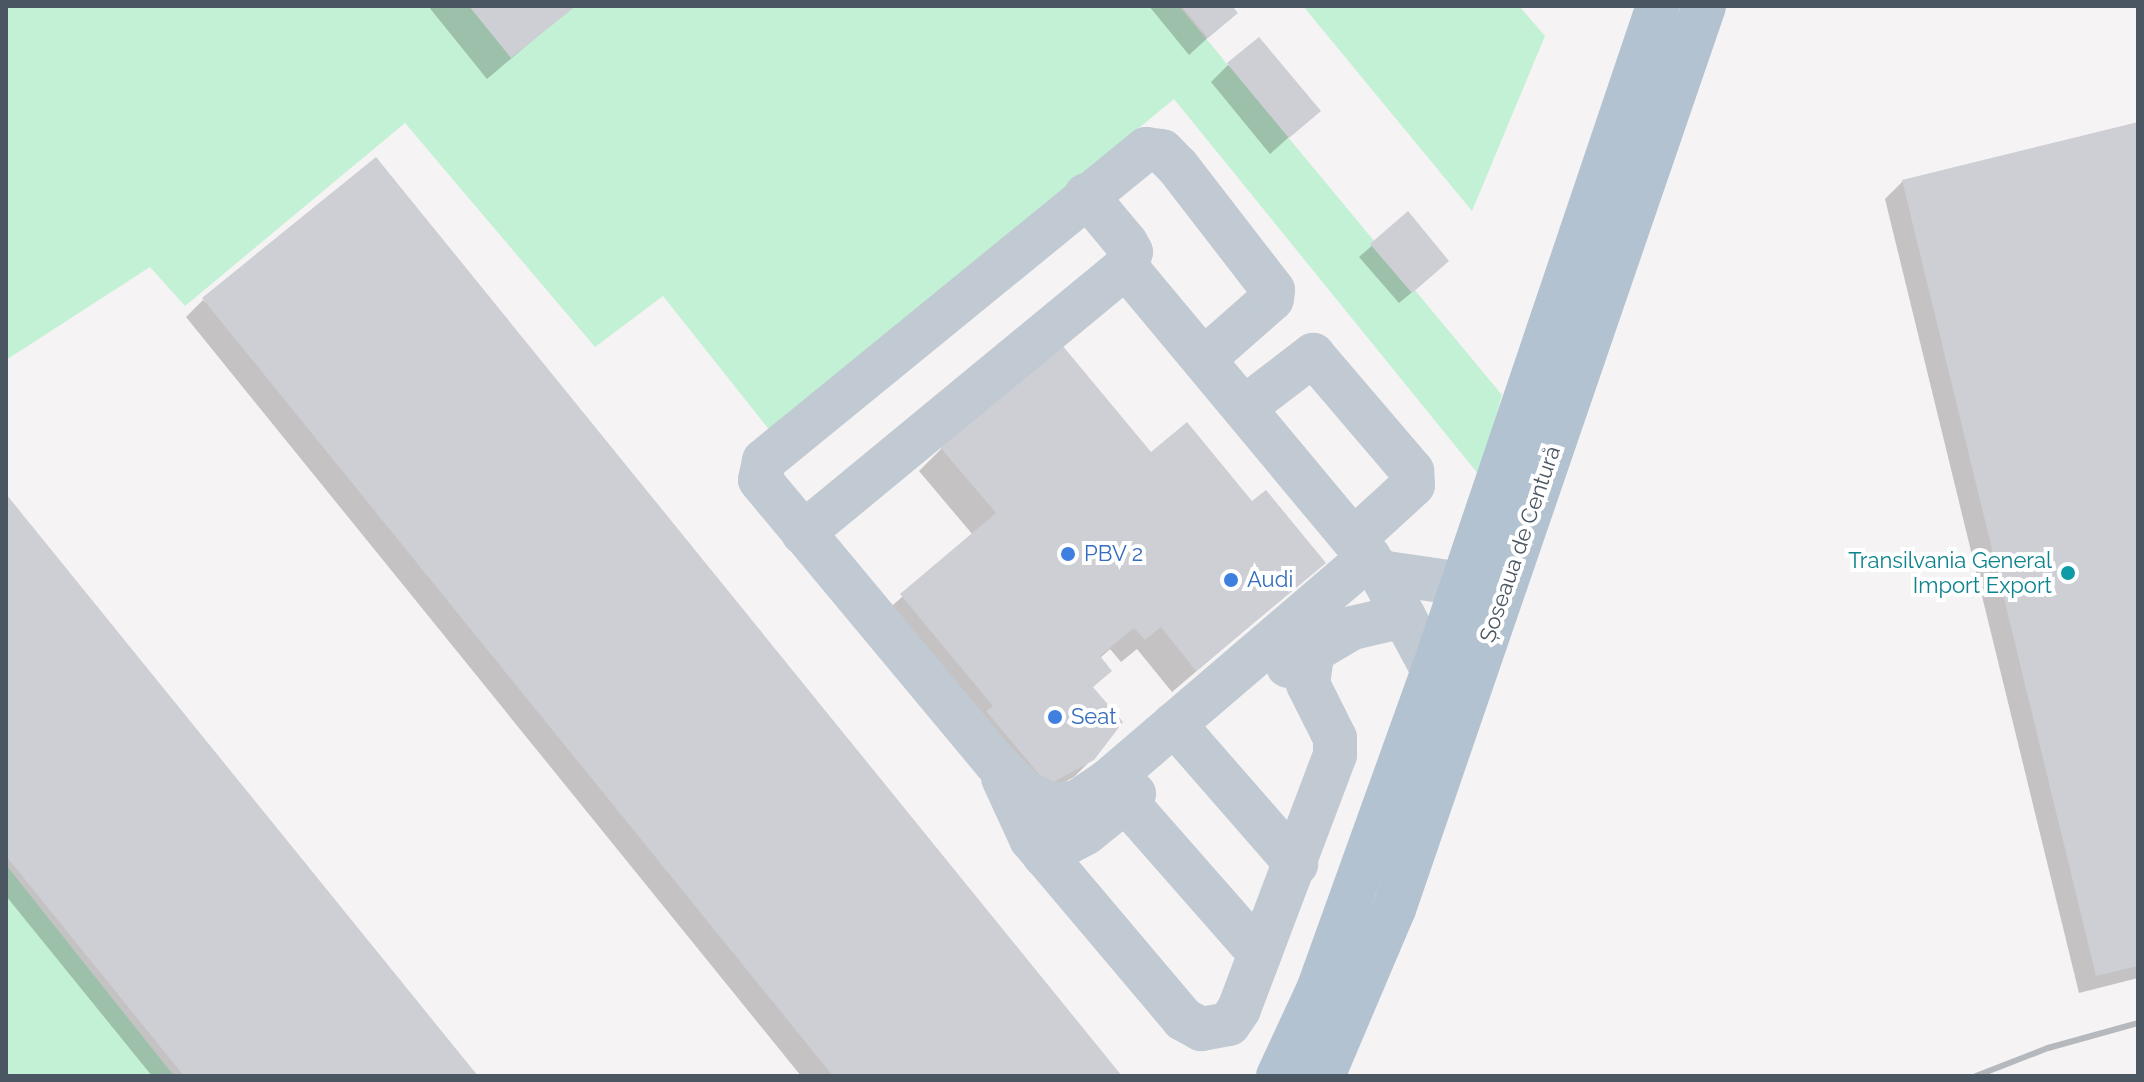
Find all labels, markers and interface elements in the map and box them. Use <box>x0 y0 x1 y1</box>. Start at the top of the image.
street label: Șoseaua de Centură <box>1474 442 1566 646</box>
place label: PBV 2 <box>1084 541 1144 567</box>
marker: PBV 2 <box>1059 545 1077 563</box>
place label: Transilvania General Import Export <box>1848 547 2052 598</box>
marker: Transilvania General Import Export <box>2059 564 2077 582</box>
place label: Audi <box>1247 567 1293 593</box>
marker: Audi <box>1222 571 1240 589</box>
place label: Seat <box>1071 704 1117 730</box>
marker: Seat <box>1046 708 1064 726</box>

